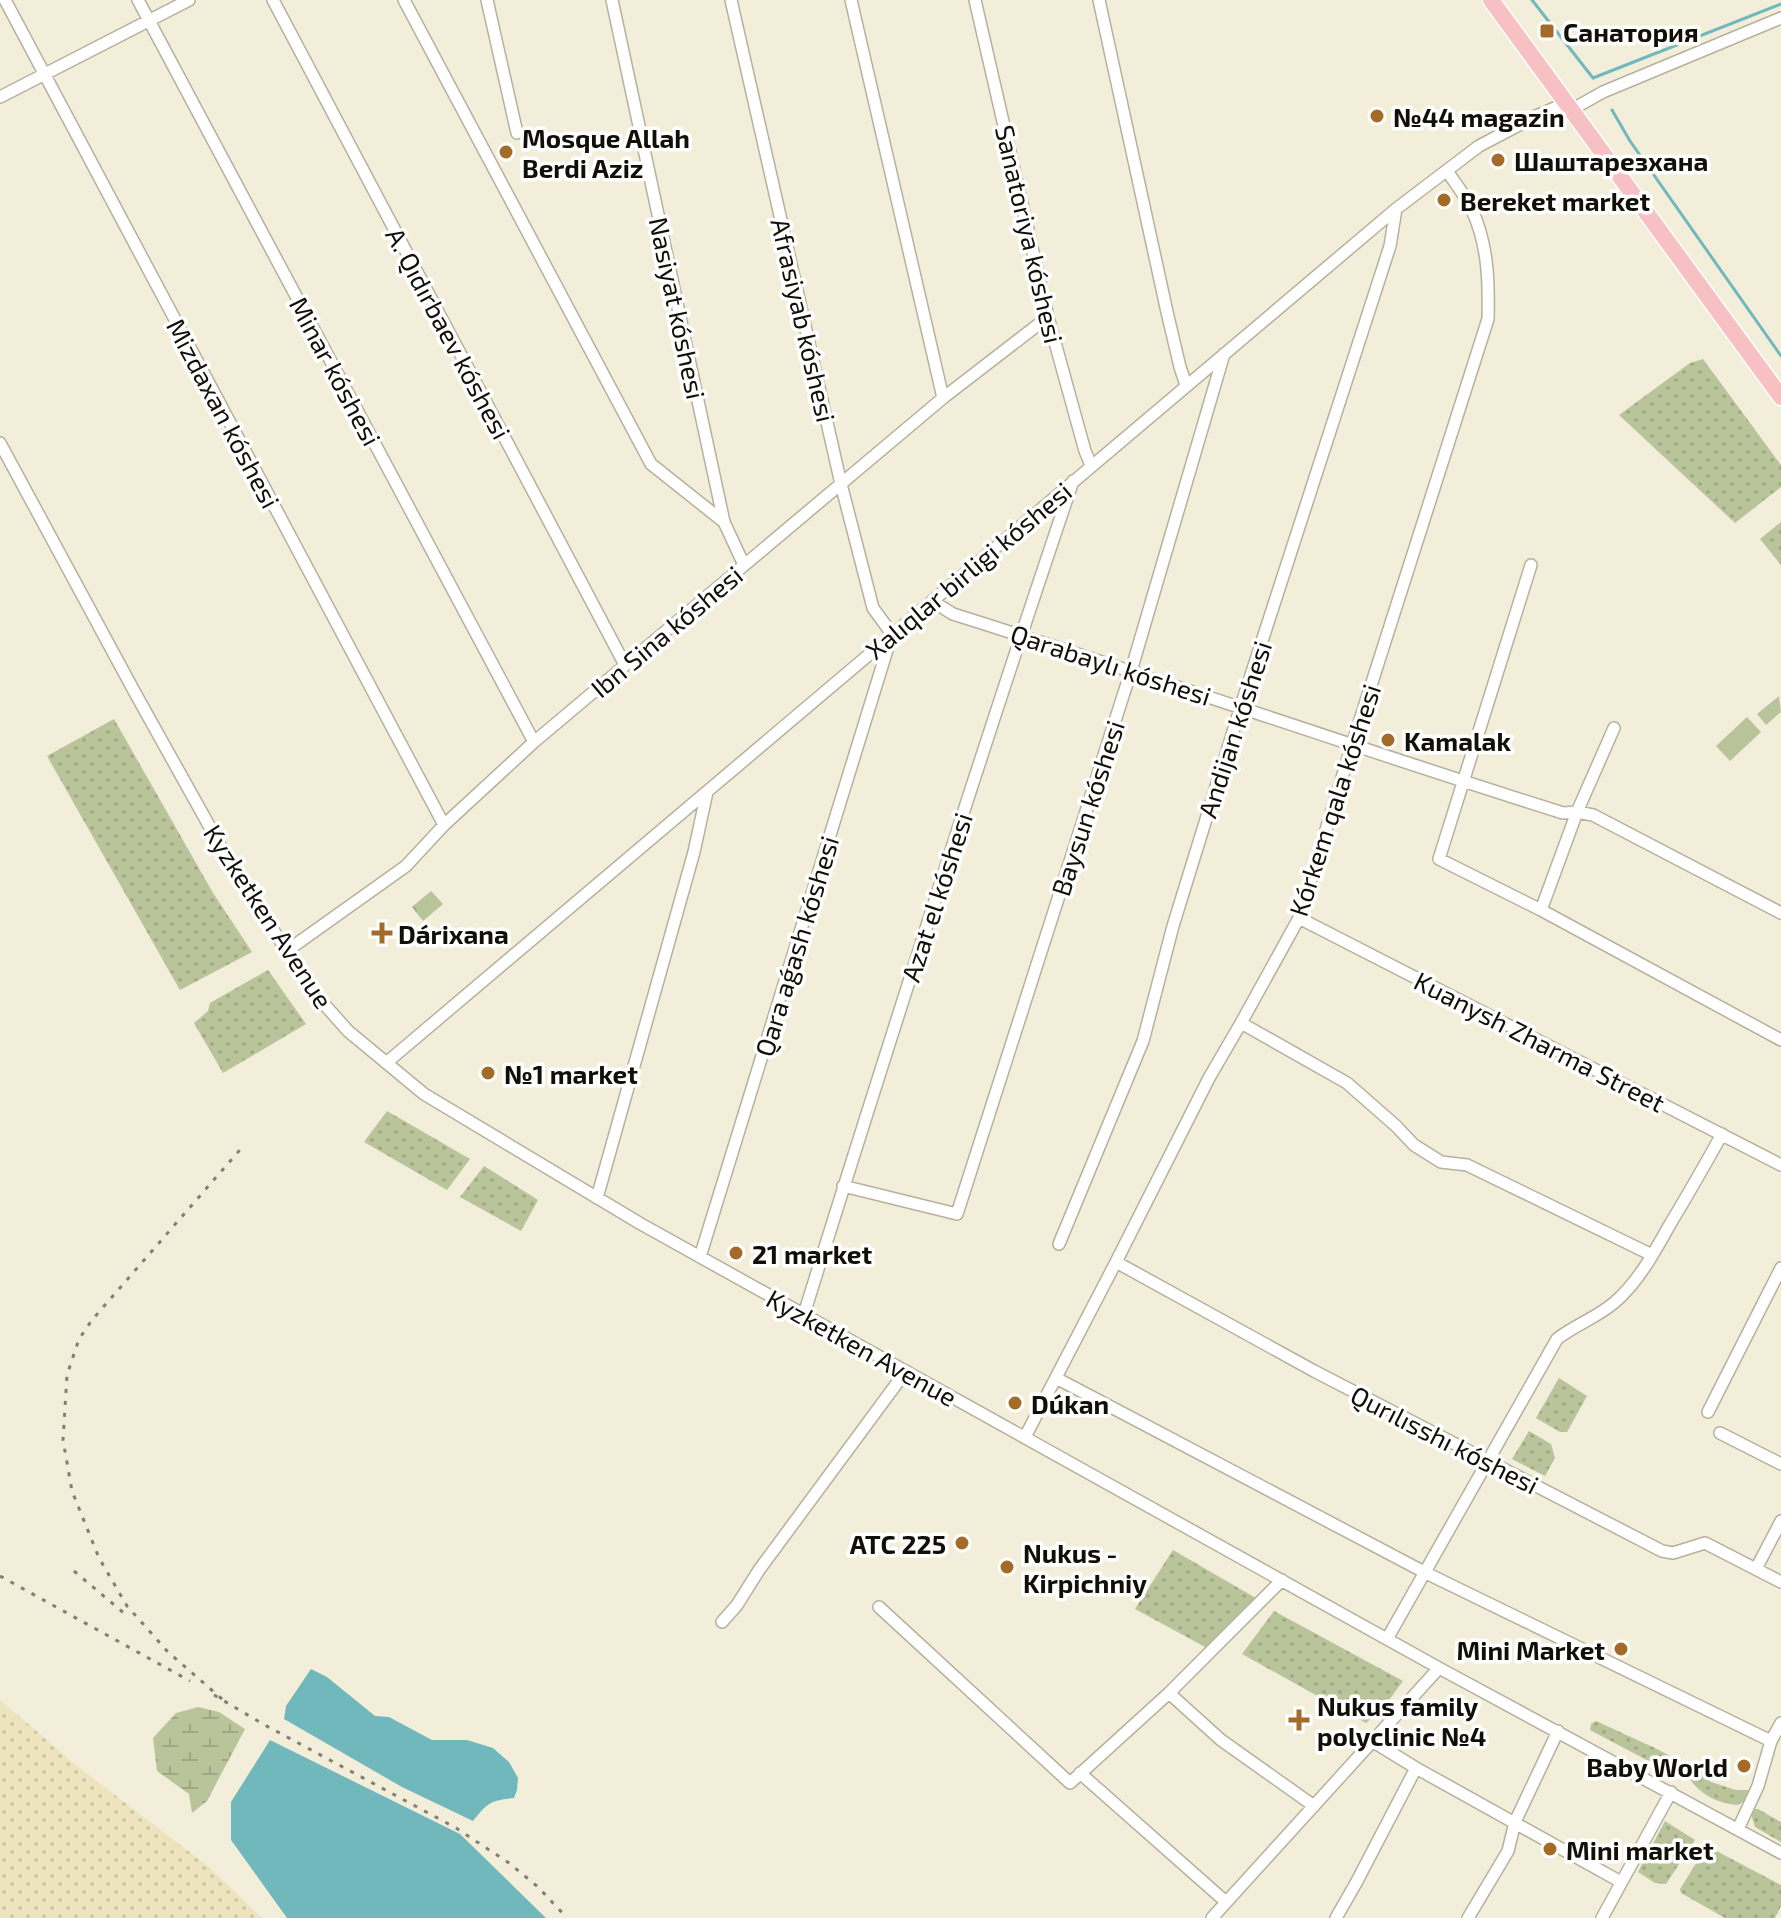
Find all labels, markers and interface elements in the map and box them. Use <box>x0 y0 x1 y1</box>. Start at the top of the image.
place label: Санатория <box>1563 16 1699 47</box>
marker: Санатория <box>1538 22 1556 40</box>
place label: №44 magazin <box>1393 101 1565 132</box>
marker: №44 magazin <box>1368 107 1386 125</box>
place label: Mosque Allah Berdi Aziz <box>522 122 690 183</box>
street label: Sanatoriya kóshesi <box>990 122 1070 346</box>
marker: Mosque Allah Berdi Aziz <box>497 143 515 161</box>
place label: Шаштарезхана <box>1514 145 1708 176</box>
marker: Шаштарезхана <box>1489 151 1507 169</box>
place label: Bereket market <box>1460 185 1650 216</box>
marker: Bereket market <box>1435 191 1453 209</box>
street label: Nasiyat kóshesi <box>644 214 712 402</box>
street label: Afrasiyab kóshesi <box>765 215 843 425</box>
street label: A. Qıdırbaev kóshesi <box>380 222 518 444</box>
street label: Minar kóshesi <box>284 291 388 451</box>
street label: Mizdaxan kóshesi <box>161 313 287 513</box>
street label: Xalıqlar birligi kóshesi <box>859 475 1077 665</box>
street label: Ibn Sina kóshesi <box>584 559 748 703</box>
street label: Qarabaylı kóshesi <box>1007 617 1215 711</box>
street label: Andijan kóshesi <box>1191 637 1277 821</box>
street label: Kórkem qala kóshesi <box>1282 680 1386 920</box>
street label: Baysun kóshesi <box>1044 716 1130 900</box>
place label: Kamalak <box>1404 725 1511 756</box>
marker: Kamalak <box>1379 731 1397 749</box>
street label: Azat el kóshesi <box>894 809 978 985</box>
street label: Kyzketken Avenue <box>198 818 340 1014</box>
street label: Qara aǵash kóshesi <box>748 832 844 1060</box>
place label: Dárixana <box>398 918 509 949</box>
marker: Dárixana <box>373 924 391 942</box>
street label: Kuanysh Zharma Street <box>1410 964 1671 1118</box>
place label: №1 market <box>504 1058 638 1089</box>
marker: №1 market <box>479 1064 497 1082</box>
place label: 21 market <box>752 1238 872 1269</box>
marker: 21 market <box>727 1244 745 1262</box>
street label: Kyzketken Avenue <box>762 1282 962 1412</box>
street label: Qurılısshı kóshesi <box>1346 1378 1544 1500</box>
place label: Dúkan <box>1031 1388 1109 1419</box>
marker: Dúkan <box>1006 1394 1024 1412</box>
place label: АТС 225 <box>850 1528 946 1559</box>
marker: АТС 225 <box>953 1534 971 1552</box>
place label: Nukus - Kirpichniy <box>1023 1537 1147 1599</box>
marker: Nukus - Kirpichniy <box>998 1558 1016 1576</box>
place label: Mini Market <box>1457 1634 1605 1665</box>
marker: Mini Market <box>1612 1640 1630 1658</box>
place label: Nukus family polyclinic №4 <box>1317 1690 1486 1752</box>
marker: Nukus family polyclinic №4 <box>1288 1709 1310 1731</box>
place label: Baby World <box>1586 1751 1728 1783</box>
marker: Baby World <box>1735 1757 1753 1775</box>
place label: Mini market <box>1566 1834 1714 1865</box>
marker: Mini market <box>1541 1840 1559 1858</box>

